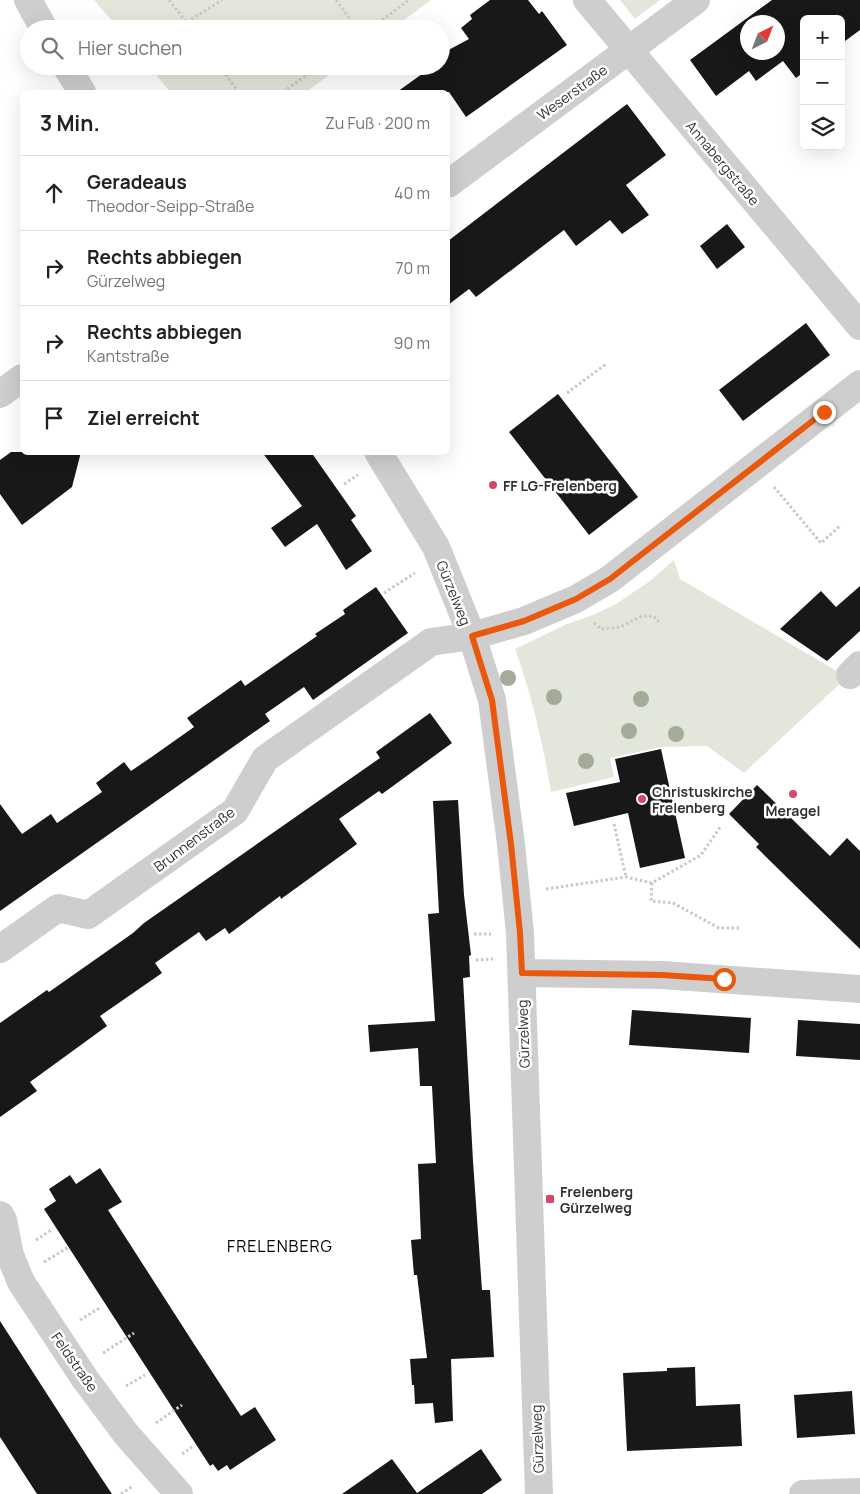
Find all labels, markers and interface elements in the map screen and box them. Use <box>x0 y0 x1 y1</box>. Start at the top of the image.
north arrow <box>740 15 785 60</box>
map controls <box>800 15 845 150</box>
button: + <box>800 15 845 60</box>
search box <box>20 20 450 75</box>
icon: search <box>38 34 66 62</box>
text: Hier suchen <box>78 35 182 61</box>
street label: Weserstraße <box>533 60 611 124</box>
button: − <box>800 60 845 105</box>
button: layers <box>800 105 845 150</box>
text: 3 Min. <box>40 109 100 137</box>
text: Zu Fuß · 200 m <box>325 112 430 134</box>
street label: Annabergstraße <box>682 117 764 209</box>
text: Geradeaus <box>87 169 187 195</box>
icon: ahead <box>40 179 68 207</box>
text: 40 m <box>394 182 430 204</box>
text: Theodor-Seipp-Straße <box>87 195 254 217</box>
text: Rechts abbiegen <box>87 244 242 270</box>
icon: right <box>40 254 68 282</box>
text: 70 m <box>395 257 430 279</box>
text: Gürzelweg <box>87 270 165 292</box>
text: Rechts abbiegen <box>87 319 242 345</box>
icon: right <box>40 329 68 357</box>
text: 90 m <box>394 332 430 354</box>
text: Kantstraße <box>87 345 169 367</box>
route end <box>813 401 836 424</box>
icon: arrive <box>40 404 68 432</box>
text: Ziel erreicht <box>87 405 200 431</box>
place label: FF LG-Frelenberg <box>503 476 617 495</box>
marker: FF LG-Frelenberg <box>487 479 499 491</box>
street label: Gürzelweg <box>432 558 476 628</box>
place label: Christuskirche Frelenberg <box>652 782 753 817</box>
marker: Meragel <box>787 788 799 800</box>
marker: Christuskirche Frelenberg <box>636 793 648 805</box>
place label: Meragel <box>766 801 820 820</box>
street label: Brunnenstraße <box>150 802 238 876</box>
route start <box>713 968 736 991</box>
street label: Gürzelweg <box>512 999 534 1069</box>
place label: Frelenberg Gürzelweg <box>560 1182 633 1217</box>
marker: Frelenberg Gürzelweg <box>544 1193 556 1205</box>
district label: FRELENBERG <box>227 1235 333 1257</box>
street label: Feldstraße <box>48 1328 102 1396</box>
street label: Gürzelweg <box>526 1404 548 1474</box>

